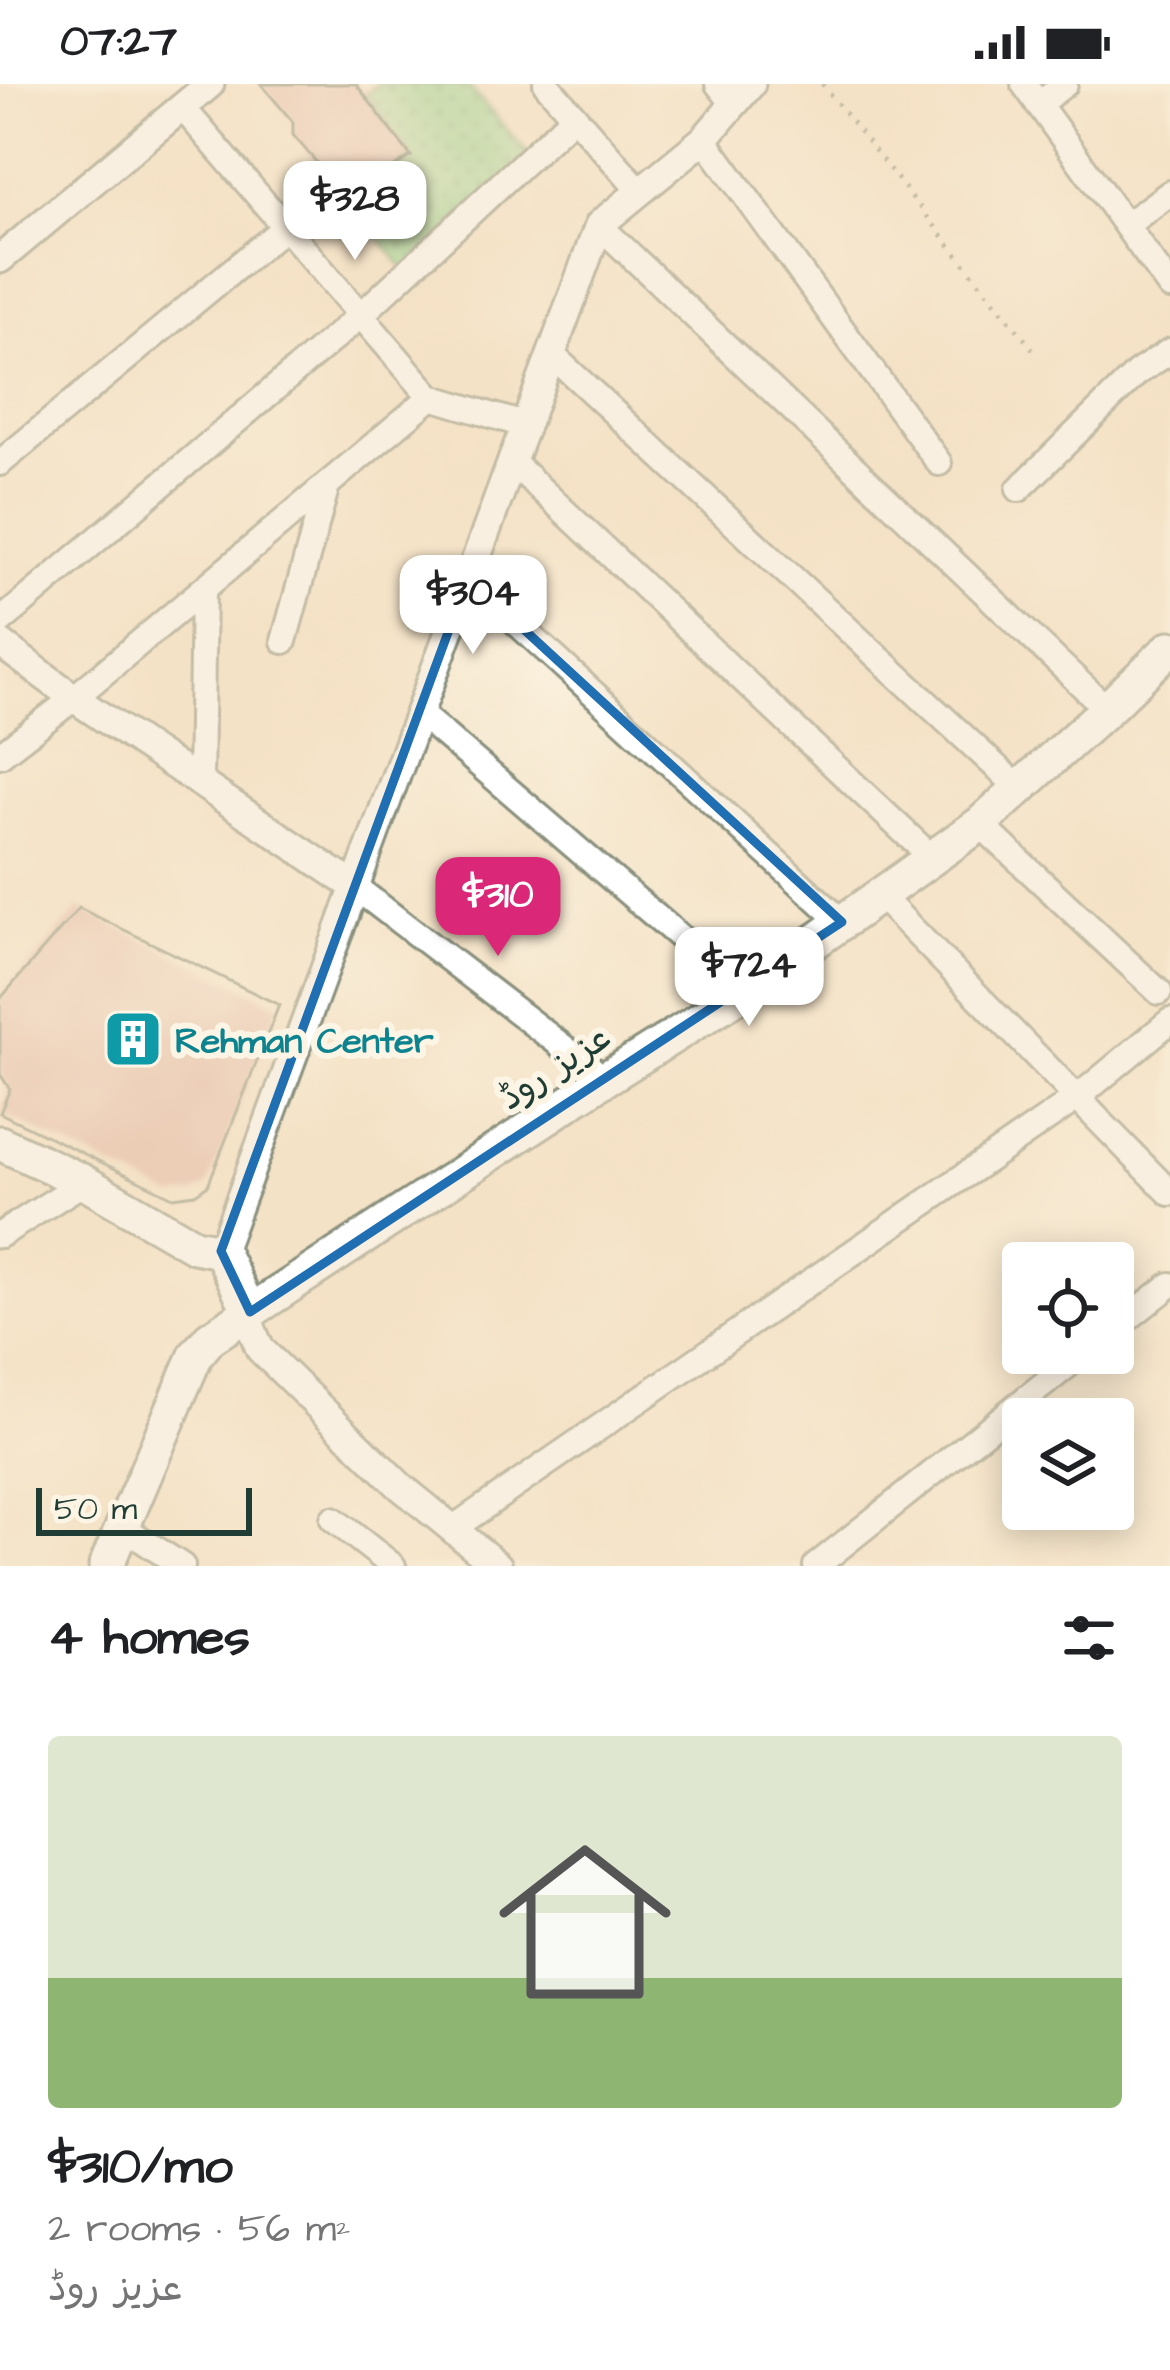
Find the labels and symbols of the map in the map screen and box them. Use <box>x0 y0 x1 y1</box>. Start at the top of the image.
pin: $328 <box>284 161 426 263</box>
pin: $304 <box>402 555 544 657</box>
pin: $310 <box>427 857 569 959</box>
pin: $724 <box>678 927 820 1029</box>
building icon: Rehman Center <box>102 1008 164 1070</box>
street label: عزیز روڈ <box>489 1013 621 1123</box>
place label: Rehman Center <box>175 1016 434 1067</box>
scale bar <box>36 1482 252 1535</box>

